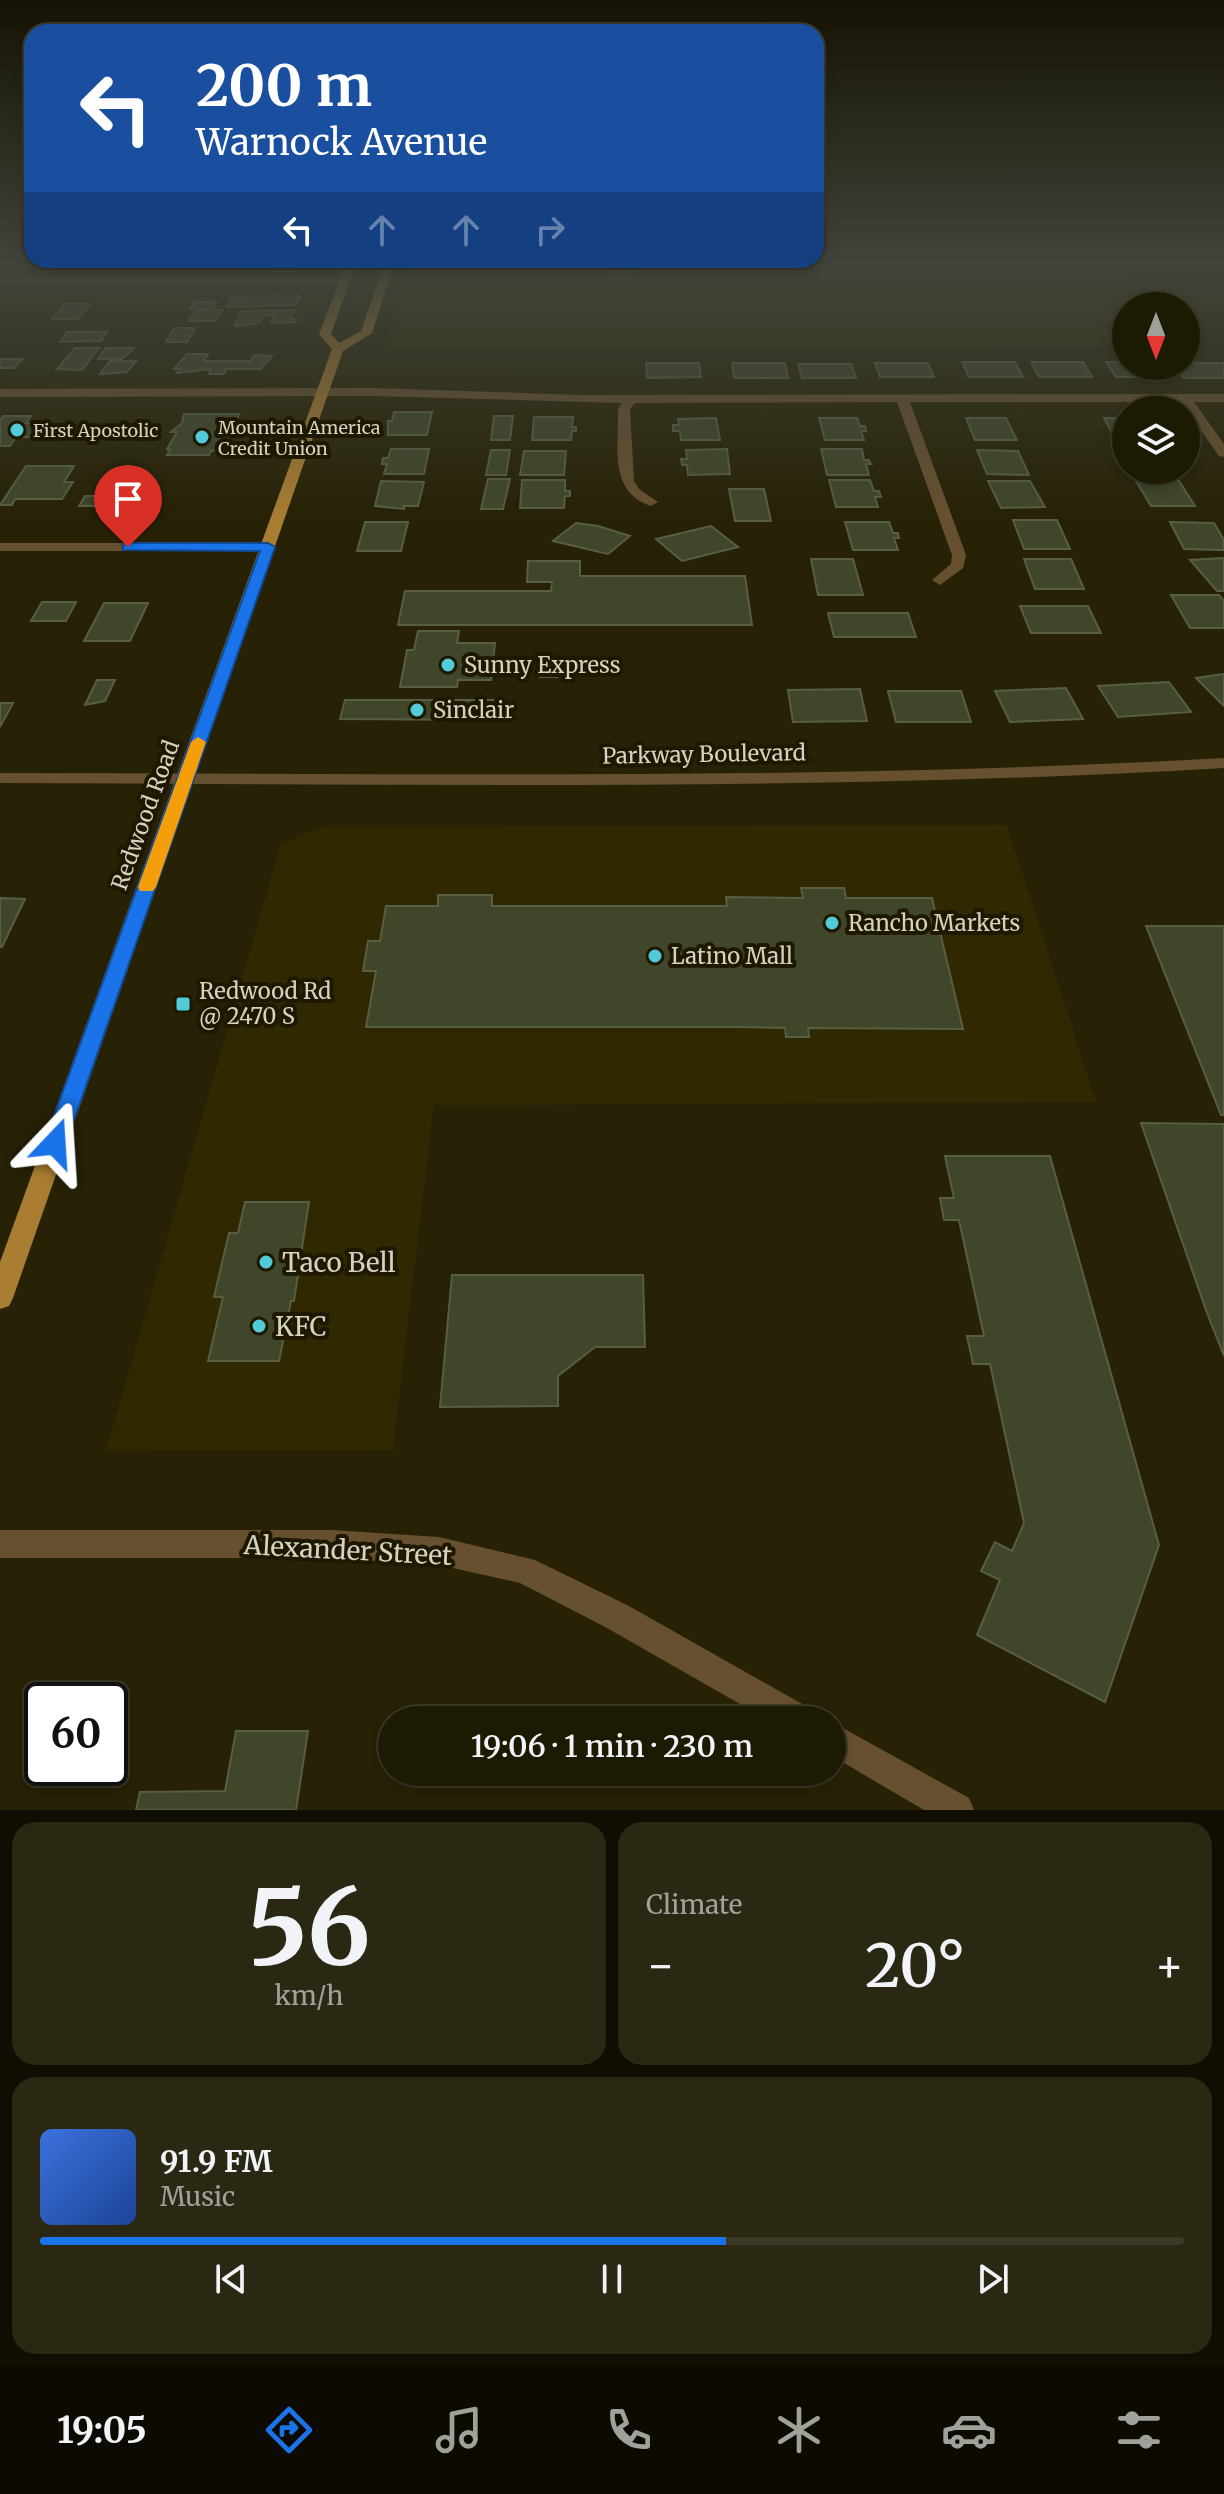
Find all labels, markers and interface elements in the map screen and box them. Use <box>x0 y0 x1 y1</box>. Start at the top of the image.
text: 200 m <box>196 51 372 121</box>
icon: left <box>64 56 168 160</box>
text: Warnock Avenue <box>196 120 487 165</box>
icon: left <box>276 208 320 252</box>
icon: ahead <box>360 208 404 252</box>
icon: ahead <box>444 208 488 252</box>
icon: right <box>528 208 572 252</box>
north arrow <box>1112 292 1200 380</box>
map controls <box>1112 292 1200 484</box>
button: layers <box>1112 396 1200 484</box>
place label: Mountain America Credit Union <box>218 416 381 460</box>
place label: First Apostolic <box>33 419 158 442</box>
marker: First Apostolic <box>8 421 26 439</box>
marker: Mountain America Credit Union <box>193 428 211 446</box>
pin <box>94 465 162 547</box>
icon: arrive <box>106 477 150 521</box>
place label: Sunny Express <box>464 651 621 679</box>
marker: Sunny Express <box>439 656 457 674</box>
place label: Sinclair <box>433 696 514 724</box>
marker: Sinclair <box>408 701 426 719</box>
street label: Redwood Road <box>105 736 185 894</box>
street label: Parkway Boulevard <box>602 738 806 770</box>
place label: Rancho Markets <box>848 909 1020 937</box>
marker: Rancho Markets <box>823 914 841 932</box>
place label: Latino Mall <box>671 942 793 970</box>
marker: Latino Mall <box>646 947 664 965</box>
place label: Redwood Rd @ 2470 S <box>199 977 331 1030</box>
marker: Redwood Rd @ 2470 S <box>174 995 192 1013</box>
position arrow <box>13 1101 97 1185</box>
place label: Taco Bell <box>282 1246 396 1279</box>
marker: Taco Bell <box>257 1253 275 1271</box>
place label: KFC <box>275 1310 327 1343</box>
marker: KFC <box>250 1317 268 1335</box>
street label: Alexander Street <box>242 1528 453 1572</box>
speed limit sign: 60 <box>24 1682 128 1786</box>
text: 19:06 · 1 min · 230 m <box>471 1727 753 1765</box>
text: 56 <box>247 1862 371 1992</box>
text: Climate <box>646 1888 742 1921</box>
text: 20° <box>865 1928 965 2003</box>
text: − <box>646 1938 675 1993</box>
text: + <box>1155 1938 1184 1993</box>
text: km/h <box>275 1979 343 2012</box>
text: 91.9 FM <box>160 2142 273 2180</box>
text: Music <box>160 2180 235 2213</box>
icon: previous <box>209 2257 253 2301</box>
icon: pause <box>590 2257 634 2301</box>
icon: next <box>971 2257 1015 2301</box>
icon: directions <box>261 2402 317 2458</box>
icon: music <box>431 2402 487 2458</box>
icon: phone <box>601 2402 657 2458</box>
icon: climate <box>771 2402 827 2458</box>
icon: car <box>941 2402 997 2458</box>
icon: filters <box>1111 2402 1167 2458</box>
text: 19:05 <box>57 2408 147 2453</box>

